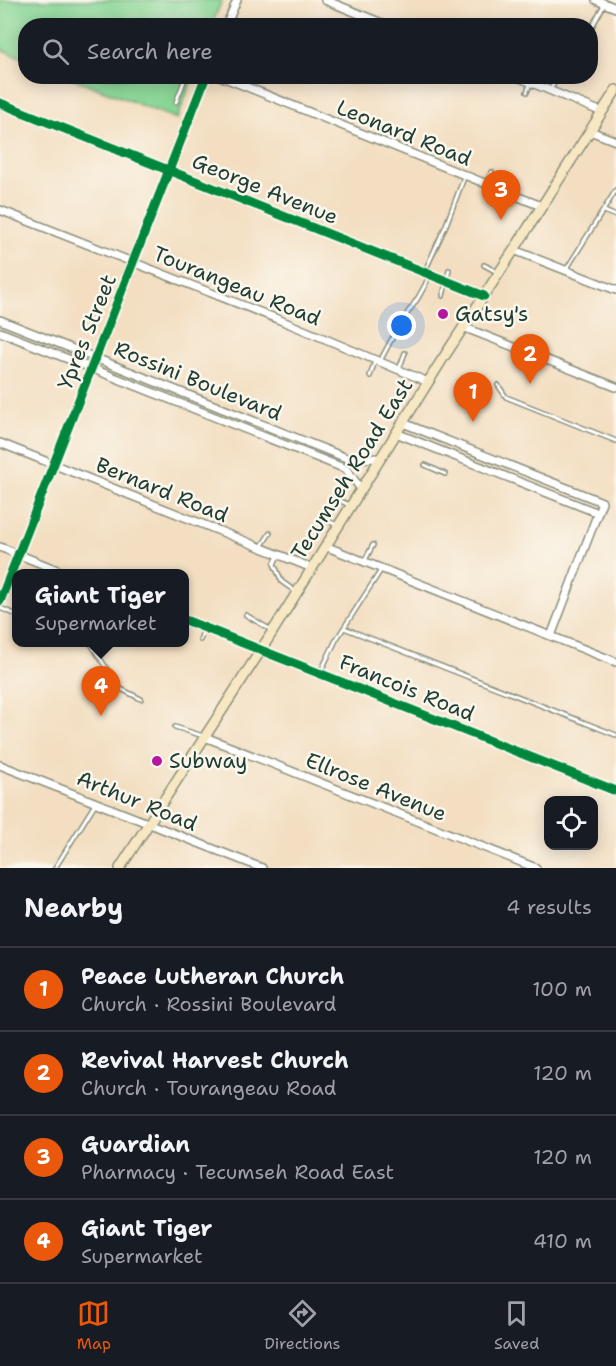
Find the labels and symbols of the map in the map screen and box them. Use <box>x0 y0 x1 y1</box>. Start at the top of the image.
street label: Leonard Road <box>332 93 476 173</box>
street label: George Avenue <box>188 147 342 231</box>
pin: 3 <box>482 170 520 220</box>
street label: Tourangeau Road <box>149 240 325 332</box>
street label: Ypres Street <box>51 270 123 394</box>
place label: Gatsy's <box>455 300 528 328</box>
marker: Gatsy's <box>436 307 450 321</box>
your location <box>387 311 416 340</box>
pin: 2 <box>510 334 550 384</box>
street label: Rossini Boulevard <box>110 335 286 427</box>
pin: 1 <box>454 372 492 422</box>
street label: Tecumseh Road East <box>285 373 419 565</box>
street label: Bernard Road <box>92 451 232 529</box>
street label: Francois Road <box>335 648 479 728</box>
pin: 4 <box>82 666 120 716</box>
street label: Ellrose Avenue <box>301 746 451 828</box>
place label: Subway <box>169 747 247 775</box>
marker: Subway <box>150 754 164 768</box>
street label: Arthur Road <box>73 764 201 838</box>

